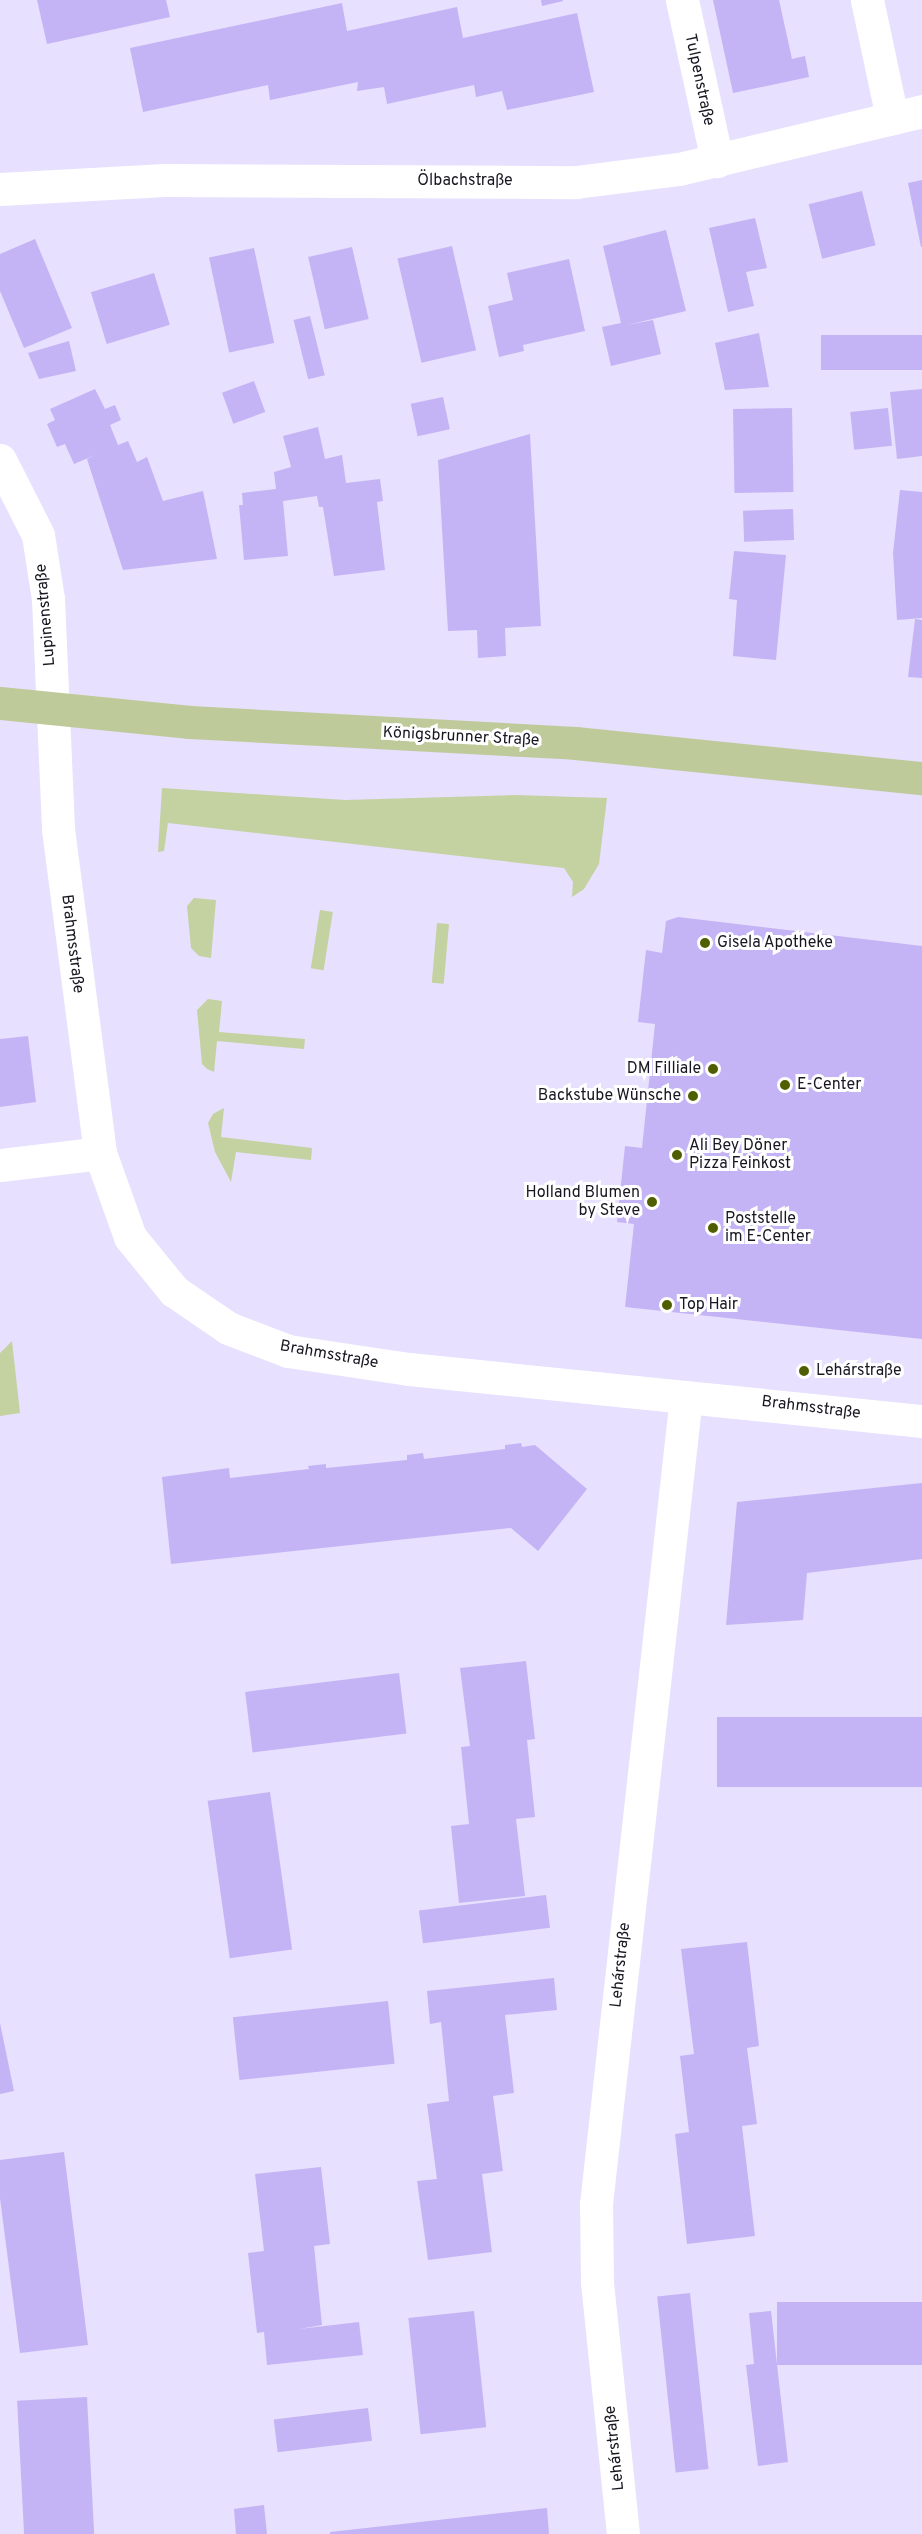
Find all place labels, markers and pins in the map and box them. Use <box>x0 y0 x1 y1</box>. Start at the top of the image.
place label: Gisela Apotheke <box>717 933 834 953</box>
marker: Gisela Apotheke <box>698 936 712 950</box>
place label: DM Filliale <box>627 1059 701 1079</box>
marker: DM Filliale <box>706 1062 720 1076</box>
place label: E-Center <box>797 1075 861 1095</box>
marker: E-Center <box>778 1078 792 1092</box>
place label: Backstube Wünsche <box>537 1086 681 1106</box>
marker: Backstube Wünsche <box>686 1089 700 1103</box>
place label: Ali Bey Döner Pizza Feinkost <box>689 1136 791 1174</box>
marker: Ali Bey Döner Pizza Feinkost <box>670 1148 684 1162</box>
place label: Holland Blumen by Steve <box>525 1183 640 1221</box>
marker: Holland Blumen by Steve <box>645 1195 659 1209</box>
place label: Poststelle im E-Center <box>725 1209 811 1247</box>
marker: Poststelle im E-Center <box>706 1221 720 1235</box>
place label: Top Hair <box>679 1295 738 1315</box>
marker: Top Hair <box>660 1298 674 1312</box>
place label: Lehárstraße <box>816 1361 902 1381</box>
marker: Lehárstraße <box>797 1364 811 1378</box>

